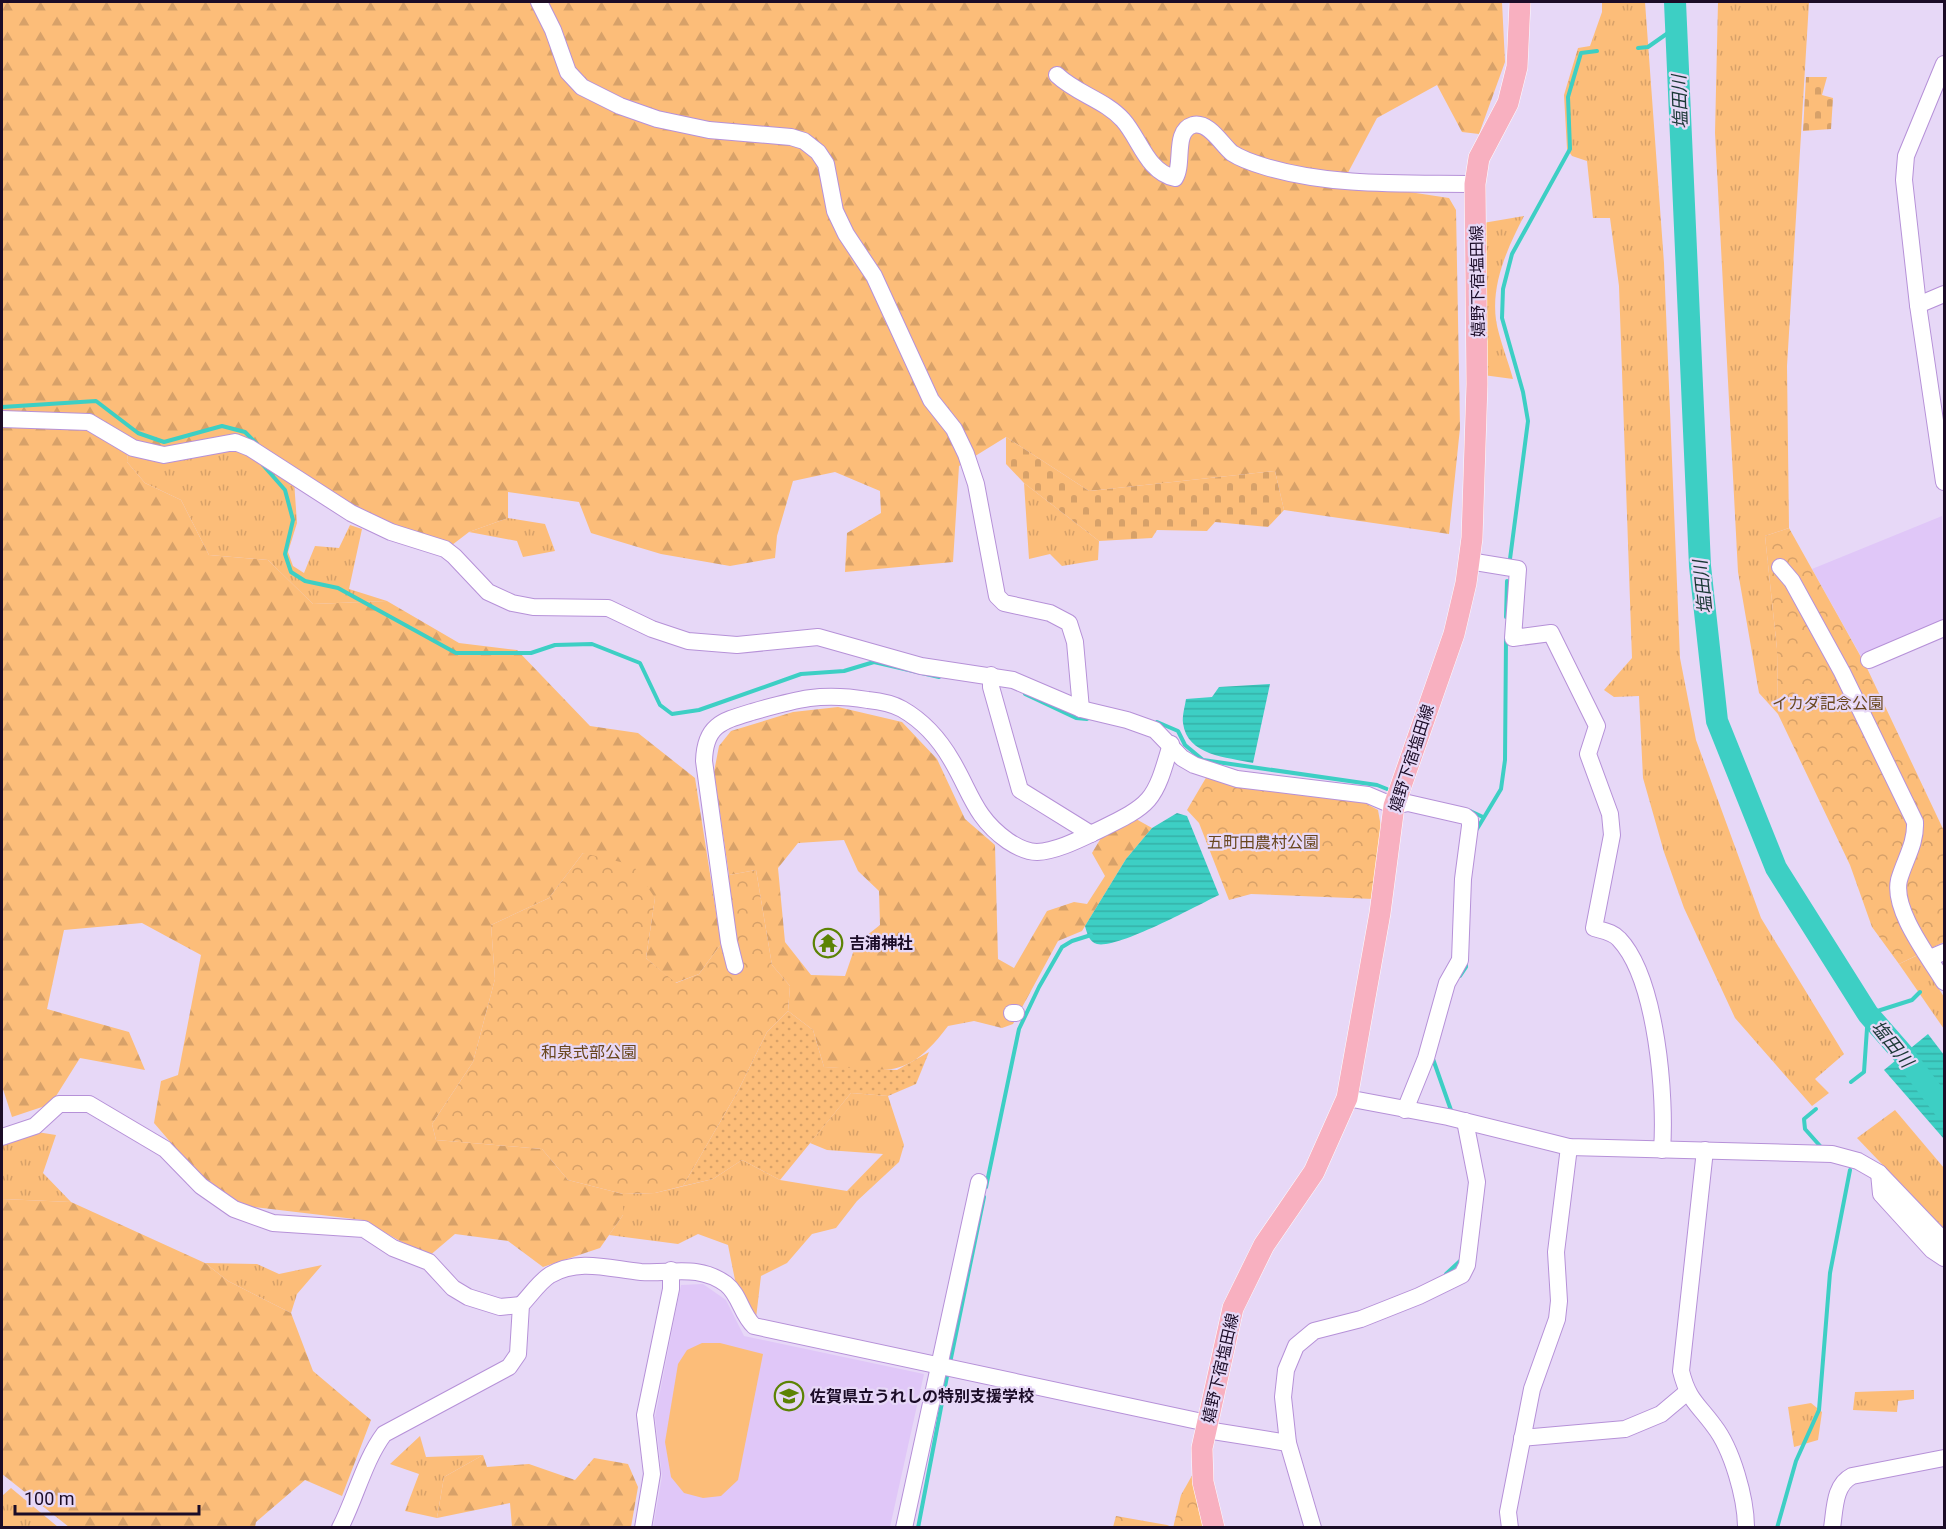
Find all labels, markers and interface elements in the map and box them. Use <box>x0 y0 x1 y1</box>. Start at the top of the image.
water label: 塩田川 <box>1668 73 1691 129</box>
street label: 嬉野下宿塩田線 <box>1467 225 1488 337</box>
water label: 塩田川 <box>1689 557 1716 615</box>
park label: イカダ記念公園 <box>1772 694 1884 713</box>
street label: 嬉野下宿塩田線 <box>1385 702 1438 814</box>
park label: 五町田農村公園 <box>1207 833 1319 852</box>
temple icon: 吉浦神社 <box>812 927 844 959</box>
place label: 吉浦神社 <box>849 934 913 953</box>
water label: 塩田川 <box>1867 1016 1919 1073</box>
park label: 和泉式部公園 <box>541 1043 637 1062</box>
street label: 嬉野下宿塩田線 <box>1199 1311 1242 1425</box>
school or university icon: 佐賀県立うれしの特別支援学校 <box>773 1380 805 1412</box>
place label: 佐賀県立うれしの特別支援学校 <box>809 1387 1034 1406</box>
scale bar <box>15 1478 200 1516</box>
text: 100 m <box>24 1488 75 1509</box>

